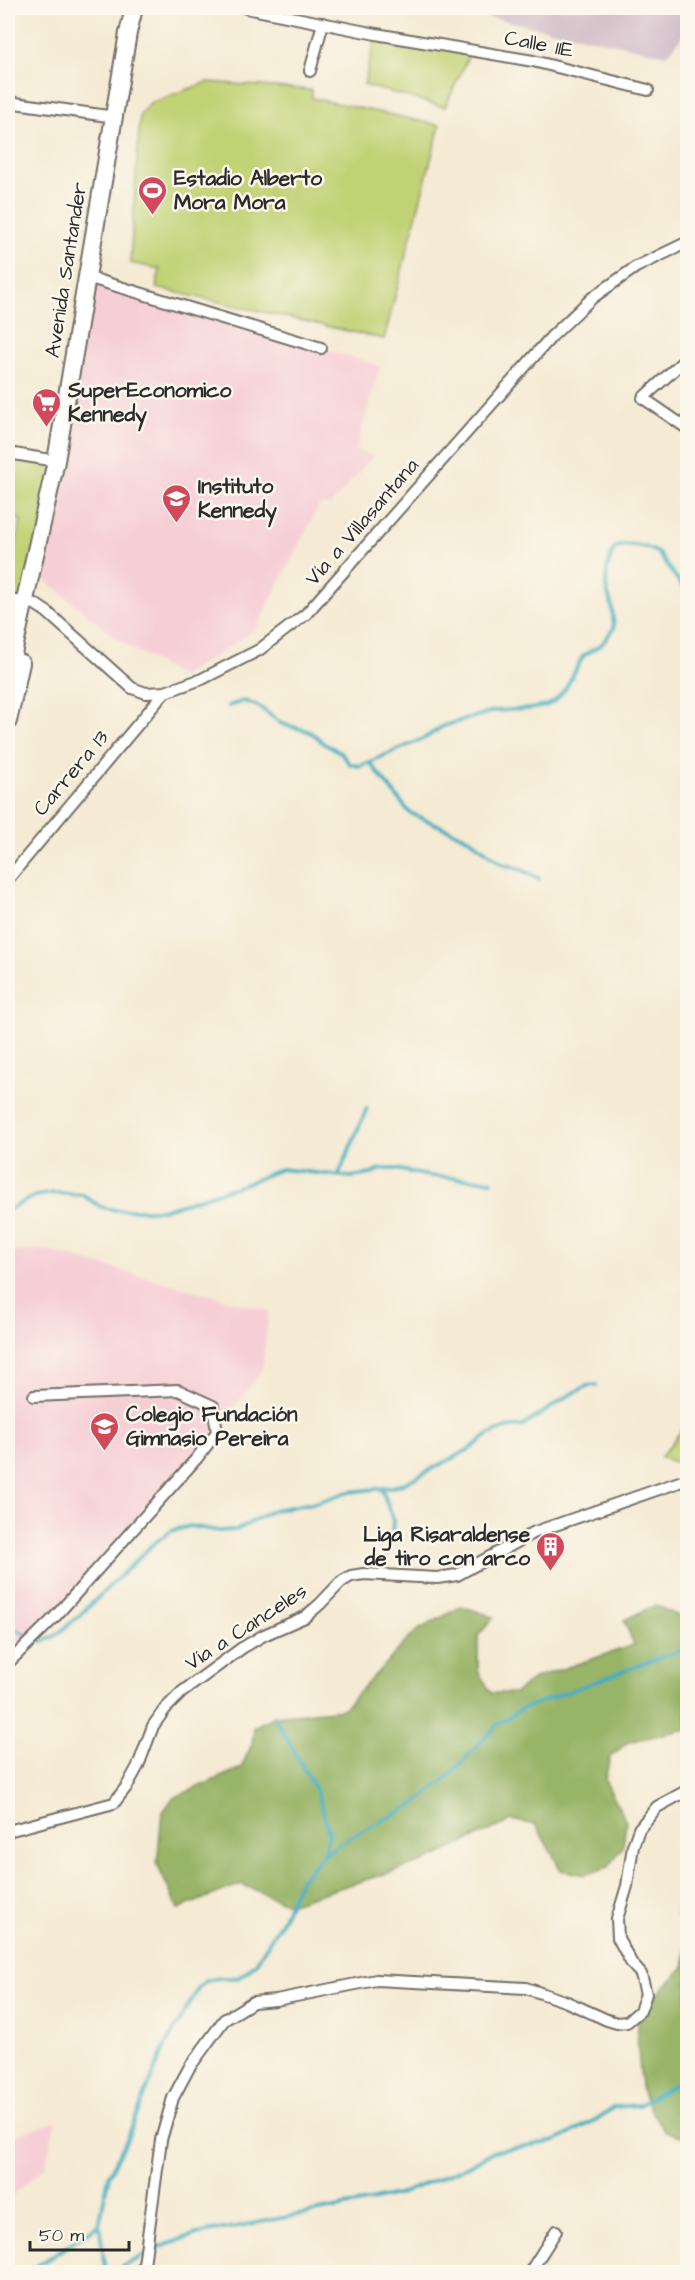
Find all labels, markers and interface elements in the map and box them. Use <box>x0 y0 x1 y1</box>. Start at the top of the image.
street label: Calle 11E <box>502 23 577 65</box>
place label: Estadio Alberto Mora Mora <box>174 164 322 217</box>
sports icon: Estadio Alberto Mora Mora <box>137 174 169 216</box>
street label: Avenida Santander <box>38 180 94 360</box>
place label: SuperEconomico Kennedy <box>67 376 231 432</box>
supermarket icon: SuperEconomico Kennedy <box>31 386 63 428</box>
street label: Vía a Villasantana <box>298 452 426 592</box>
place label: Instituto Kennedy <box>198 472 277 528</box>
school or university icon: Instituto Kennedy <box>161 482 193 524</box>
street label: Carrera 13 <box>26 724 116 822</box>
place label: Colegio Fundación Gimnasio Pereira <box>126 1400 298 1453</box>
school or university icon: Colegio Fundación Gimnasio Pereira <box>89 1410 121 1452</box>
place label: Liga Risaraldense de tiro con arco <box>363 1520 531 1573</box>
building icon: Liga Risaraldense de tiro con arco <box>535 1530 567 1572</box>
street label: Vía a Canceles <box>179 1577 313 1677</box>
scale bar <box>30 2214 129 2252</box>
text: 50 m <box>39 2223 84 2248</box>

